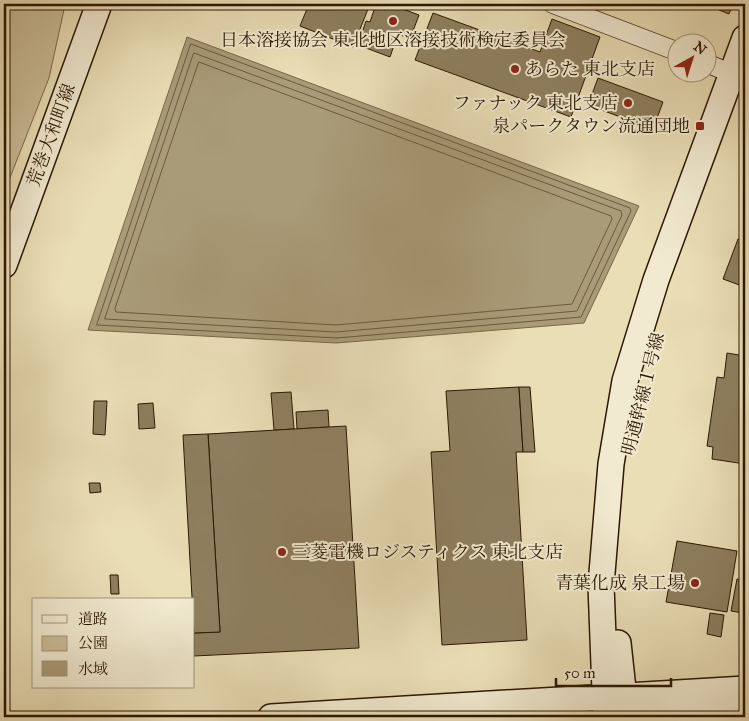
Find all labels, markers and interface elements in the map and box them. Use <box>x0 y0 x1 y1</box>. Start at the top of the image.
marker: 日本溶接協会 東北地区溶接技術検定委員会 <box>387 15 399 27</box>
place label: 日本溶接協会 東北地区溶接技術検定委員会 <box>220 29 566 51</box>
north arrow <box>666 32 716 82</box>
text: N <box>690 38 710 59</box>
place label: あらた 東北支店 <box>525 58 655 80</box>
marker: あらた 東北支店 <box>509 63 521 75</box>
street label: 荒巻大和町線 <box>22 80 80 190</box>
place label: ファナック 東北支店 <box>453 92 618 114</box>
marker: ファナック 東北支店 <box>622 97 634 109</box>
place label: 泉パークタウン流通団地 <box>492 115 690 137</box>
marker: 泉パークタウン流通団地 <box>694 120 706 132</box>
street label: 明通幹線１号線 <box>617 330 669 458</box>
place label: 三菱電機ロジスティクス 東北支店 <box>292 541 563 563</box>
marker: 三菱電機ロジスティクス 東北支店 <box>276 546 288 558</box>
place label: 青葉化成 泉工場 <box>555 572 685 594</box>
marker: 青葉化成 泉工場 <box>689 577 701 589</box>
legend <box>32 598 195 688</box>
text: 道路 <box>78 610 108 628</box>
text: 公園 <box>78 634 108 652</box>
scale bar <box>556 656 672 688</box>
text: 水域 <box>78 660 108 678</box>
text: 50 m <box>564 664 596 682</box>

